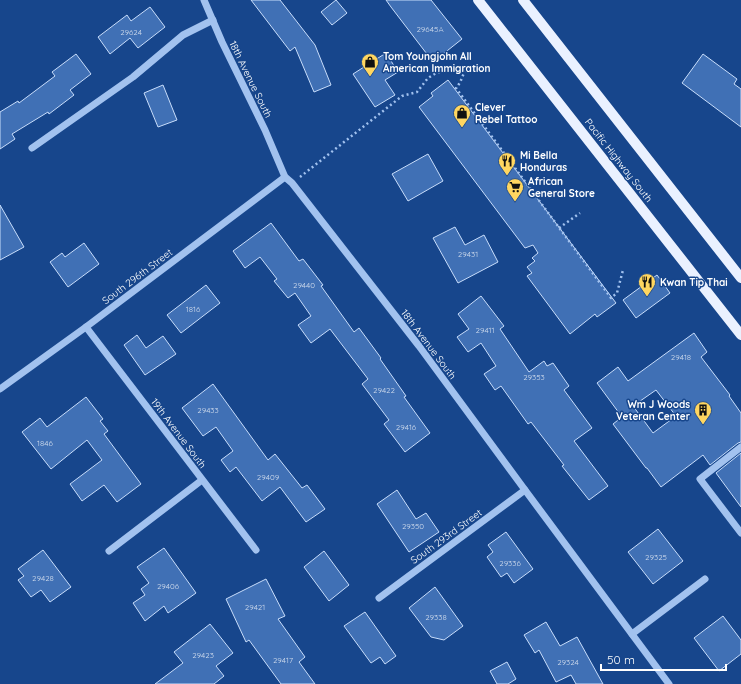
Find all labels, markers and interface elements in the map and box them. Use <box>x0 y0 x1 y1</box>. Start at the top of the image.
house number: 29645A <box>416 24 444 34</box>
house number: 29624 <box>120 27 142 37</box>
street label: 18th Avenue South <box>226 39 275 120</box>
place label: Tom Youngjohn All American Immigration <box>383 50 491 75</box>
shop icon: Tom Youngjohn All American Immigration <box>360 52 380 77</box>
place label: Clever Rebel Tattoo <box>475 101 538 126</box>
shop icon: Clever Rebel Tattoo <box>452 103 472 128</box>
street label: Pacific Highway South <box>582 116 655 205</box>
place label: Mi Bella Honduras <box>520 149 567 174</box>
restaurant icon: Mi Bella Honduras <box>497 151 517 176</box>
place label: African General Store <box>528 175 595 200</box>
supermarket icon: African General Store <box>505 177 525 202</box>
street label: South 296th Street <box>100 245 176 307</box>
house number: 29431 <box>458 249 478 259</box>
restaurant icon: Kwan Tip Thai <box>637 272 657 297</box>
place label: Kwan Tip Thai <box>660 276 728 289</box>
house number: 29440 <box>293 280 315 290</box>
house number: 1816 <box>186 304 201 314</box>
street label: 18th Avenue South <box>398 307 459 382</box>
house number: 29411 <box>476 325 495 335</box>
house number: 29418 <box>671 352 691 362</box>
house number: 29353 <box>523 372 545 382</box>
house number: 29422 <box>373 385 396 395</box>
street label: 19th Avenue South <box>148 396 209 471</box>
place label: Wm J Woods Veteran Center <box>616 398 691 423</box>
building icon: Wm J Woods Veteran Center <box>693 400 713 425</box>
house number: 29433 <box>197 405 219 415</box>
house number: 29416 <box>396 422 417 432</box>
house number: 1846 <box>37 438 54 448</box>
house number: 29409 <box>257 472 280 482</box>
street label: South 293rd Street <box>408 506 485 567</box>
house number: 29350 <box>402 521 424 531</box>
house number: 29325 <box>645 552 667 562</box>
house number: 29336 <box>499 558 521 568</box>
house number: 29428 <box>32 573 54 583</box>
house number: 29406 <box>157 581 180 591</box>
house number: 29421 <box>245 602 265 612</box>
house number: 29338 <box>425 612 447 622</box>
scale bar <box>601 646 726 672</box>
house number: 29423 <box>192 650 214 660</box>
text: 50 m <box>607 652 635 667</box>
house number: 29417 <box>273 655 293 665</box>
house number: 29324 <box>557 657 579 667</box>

